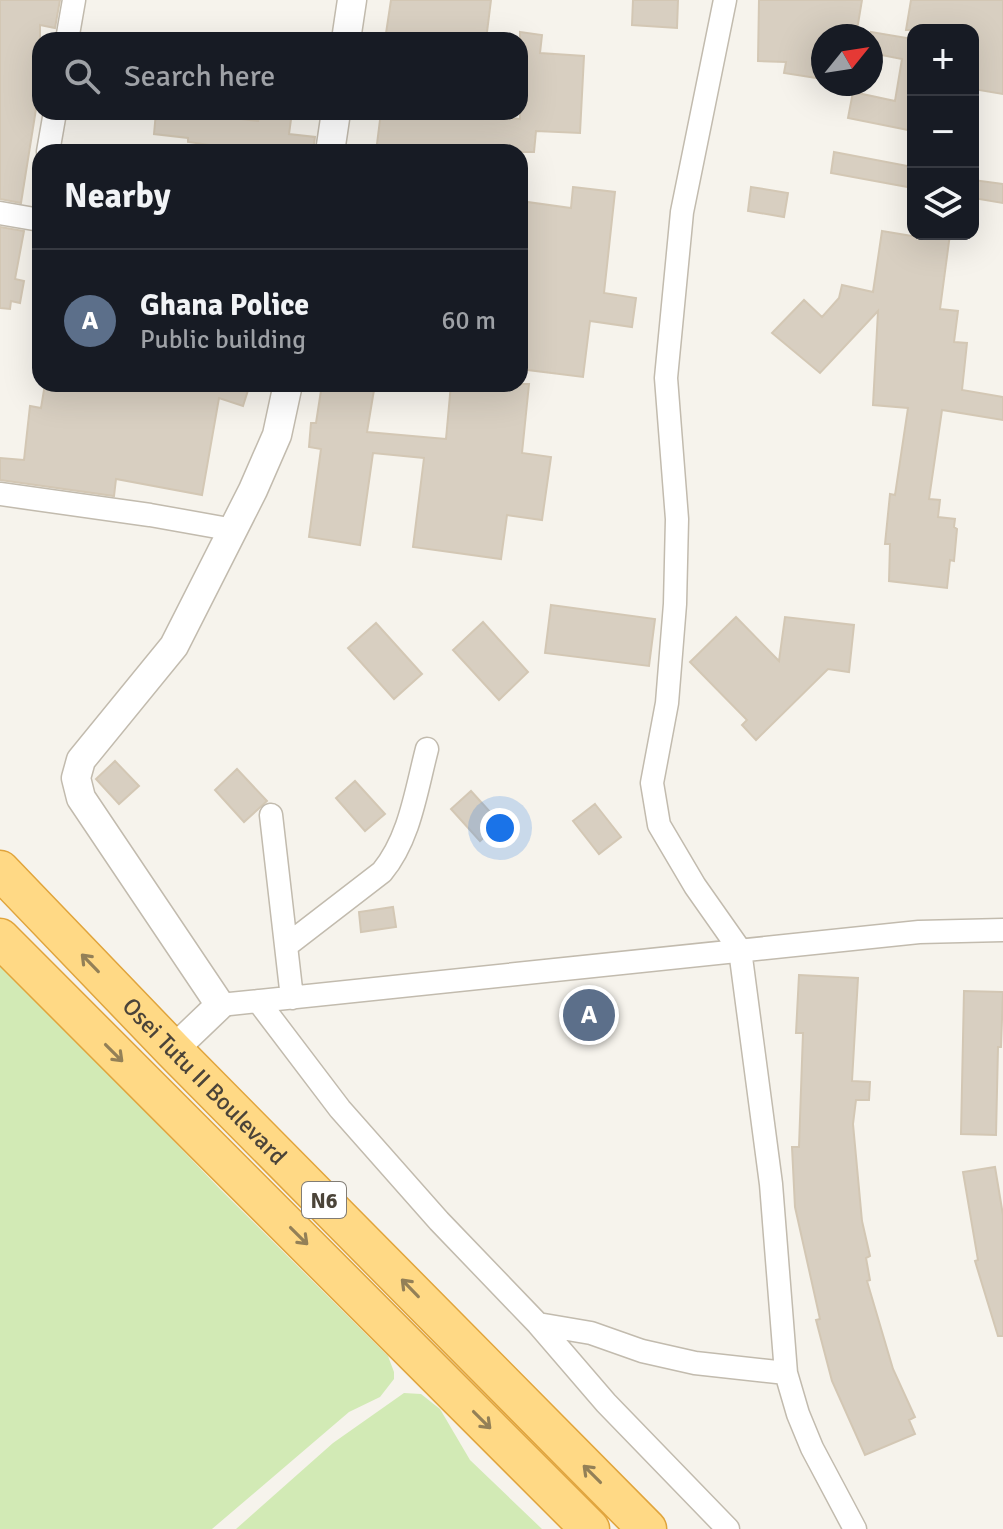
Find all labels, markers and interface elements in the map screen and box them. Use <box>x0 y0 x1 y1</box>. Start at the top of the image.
north arrow <box>811 24 883 96</box>
map controls <box>907 24 979 240</box>
button: + <box>907 24 979 96</box>
search box <box>32 32 528 120</box>
icon: search <box>60 54 104 98</box>
text: Search here <box>124 58 275 95</box>
button: − <box>907 96 979 168</box>
button: layers <box>907 168 979 240</box>
text: Nearby <box>64 175 171 217</box>
text: Ghana Police <box>140 287 309 324</box>
text: A <box>82 305 98 337</box>
text: 60 m <box>441 305 496 337</box>
text: Public building <box>140 324 306 356</box>
your location <box>480 808 520 848</box>
one-way arrow <box>81 954 100 973</box>
pin: A <box>563 985 615 1045</box>
street label: Osei Tutu II Boulevard <box>116 991 293 1171</box>
one-way arrow <box>104 1043 123 1062</box>
road number: N6 <box>302 1182 346 1218</box>
one-way arrow <box>289 1226 308 1245</box>
one-way arrow <box>401 1279 420 1298</box>
one-way arrow <box>472 1410 491 1429</box>
one-way arrow <box>583 1465 602 1484</box>

